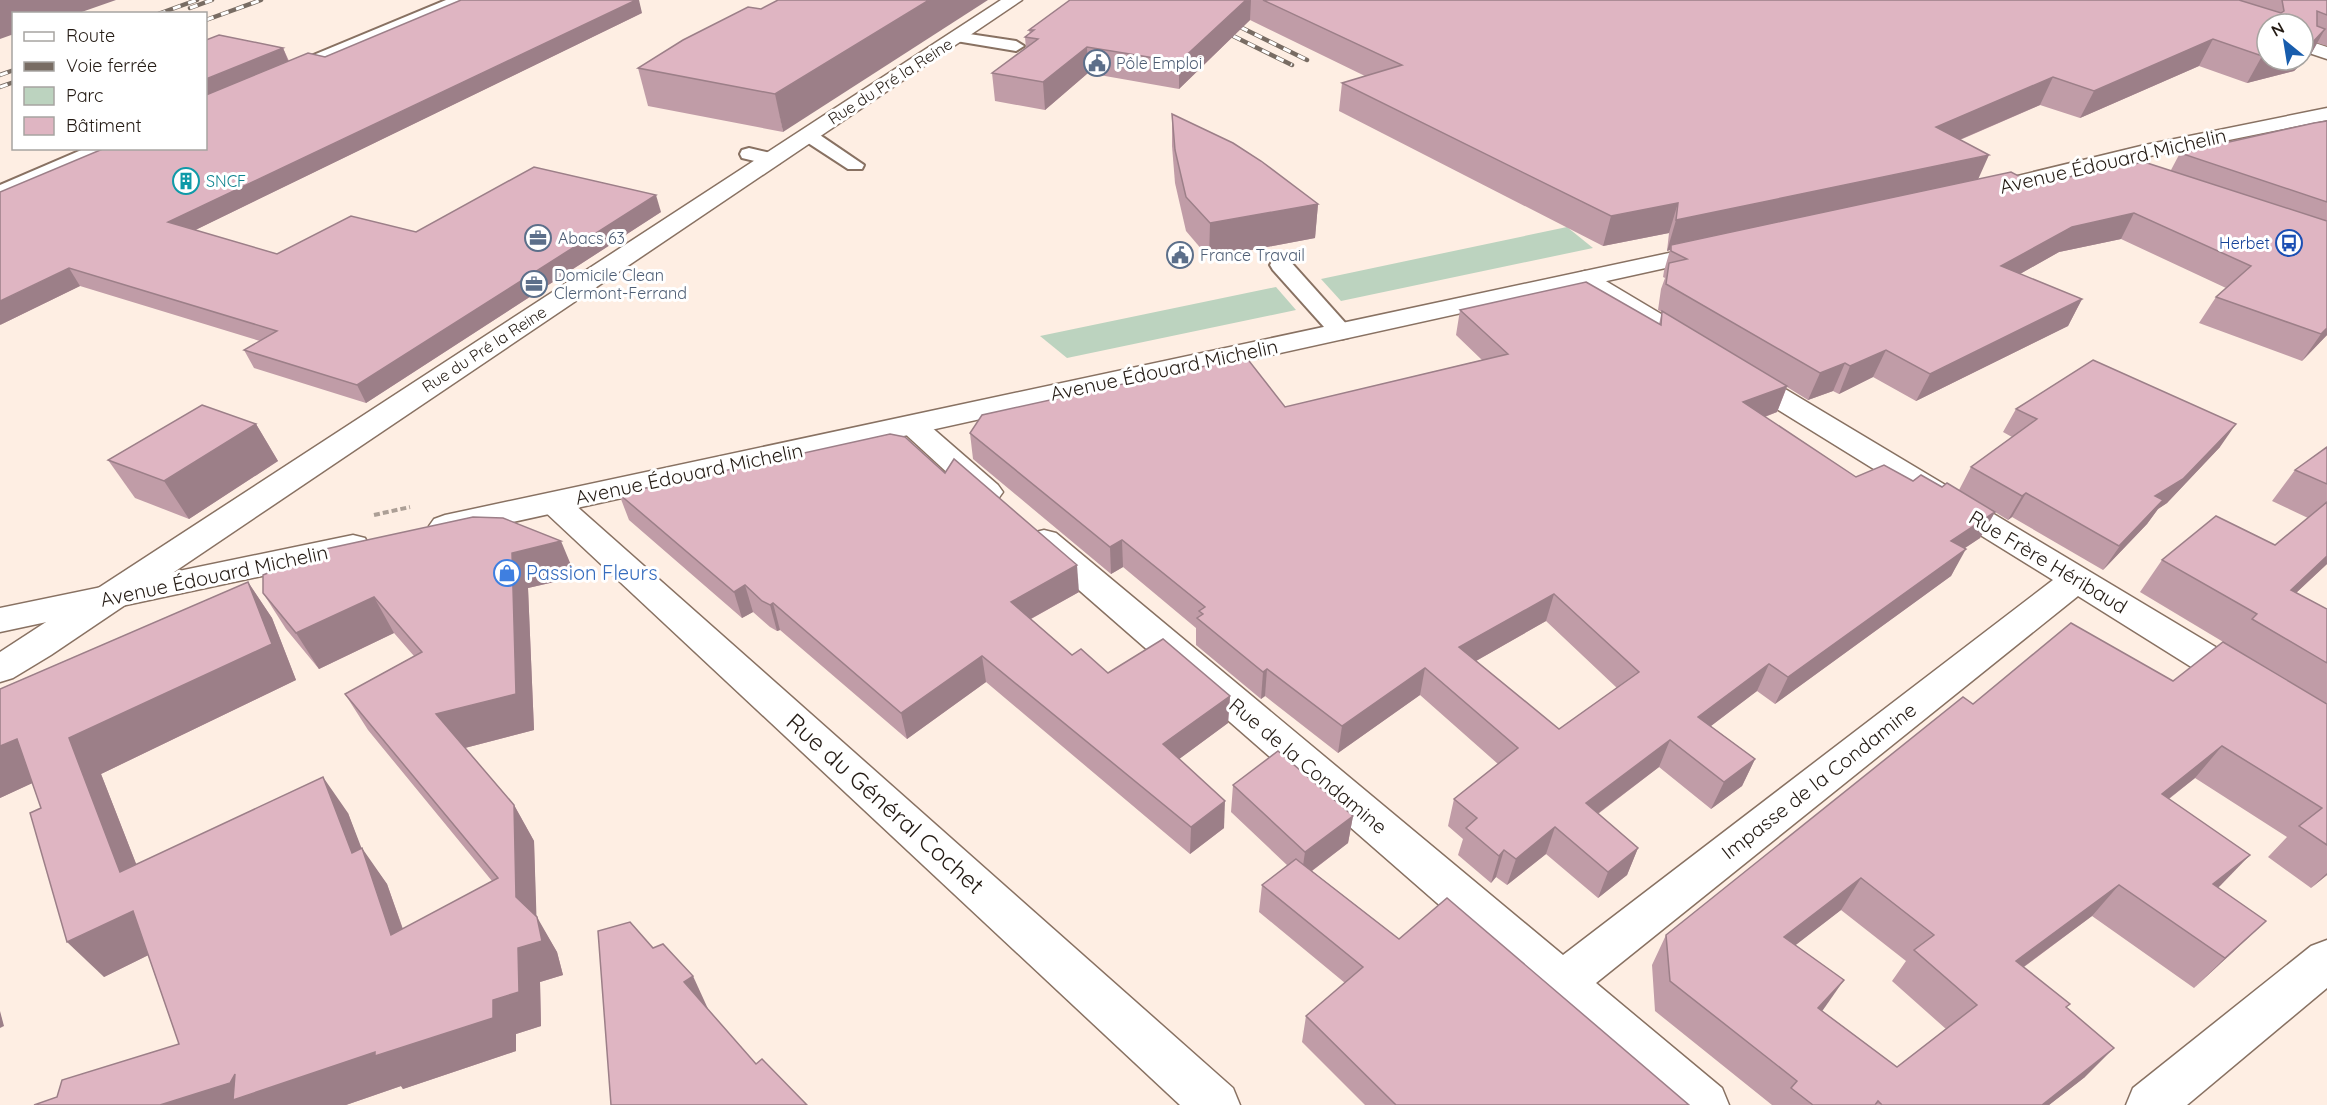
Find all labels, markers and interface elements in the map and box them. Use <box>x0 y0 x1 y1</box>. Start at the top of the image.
legend <box>12 12 207 150</box>
north arrow <box>2255 12 2315 72</box>
text: N <box>2267 17 2288 41</box>
text: Route <box>66 24 115 47</box>
street label: Rue du Pré la Reine <box>824 33 956 129</box>
public building icon: Pôle Emploi <box>1082 48 1112 78</box>
place label: Pôle Emploi <box>1116 53 1202 73</box>
text: Voie ferrée <box>66 54 157 77</box>
text: Parc <box>66 84 103 107</box>
text: Bâtiment <box>66 114 142 137</box>
street label: Avenue Édouard Michelin <box>1997 122 2229 199</box>
building icon: SNCF <box>171 166 201 196</box>
place label: SNCF <box>206 171 246 191</box>
office icon: Abacs 63 <box>523 223 553 253</box>
place label: Abacs 63 <box>558 228 625 248</box>
bus stop icon: Herbet <box>2274 228 2304 258</box>
place label: Herbet <box>2219 233 2270 253</box>
public building icon: France Travail <box>1165 240 1195 270</box>
place label: France Travail <box>1200 245 1305 265</box>
place label: Domicile Clean Clermont-Ferrand <box>554 265 687 303</box>
office icon: Domicile Clean Clermont-Ferrand <box>519 269 549 299</box>
street label: Rue du Pré la Reine <box>418 301 550 397</box>
street label: Avenue Édouard Michelin <box>1048 333 1280 406</box>
street label: Avenue Édouard Michelin <box>573 437 805 510</box>
street label: Rue Frère Héribaud <box>1965 504 2132 619</box>
street label: Avenue Édouard Michelin <box>98 539 330 612</box>
shop icon: Passion Fleurs <box>492 558 522 588</box>
place label: Passion Fleurs <box>526 560 658 585</box>
street label: Rue de la Condamine <box>1224 692 1392 839</box>
street label: Impasse de la Condamine <box>1716 697 1921 864</box>
street label: Rue du Général Cochet <box>781 706 991 900</box>

